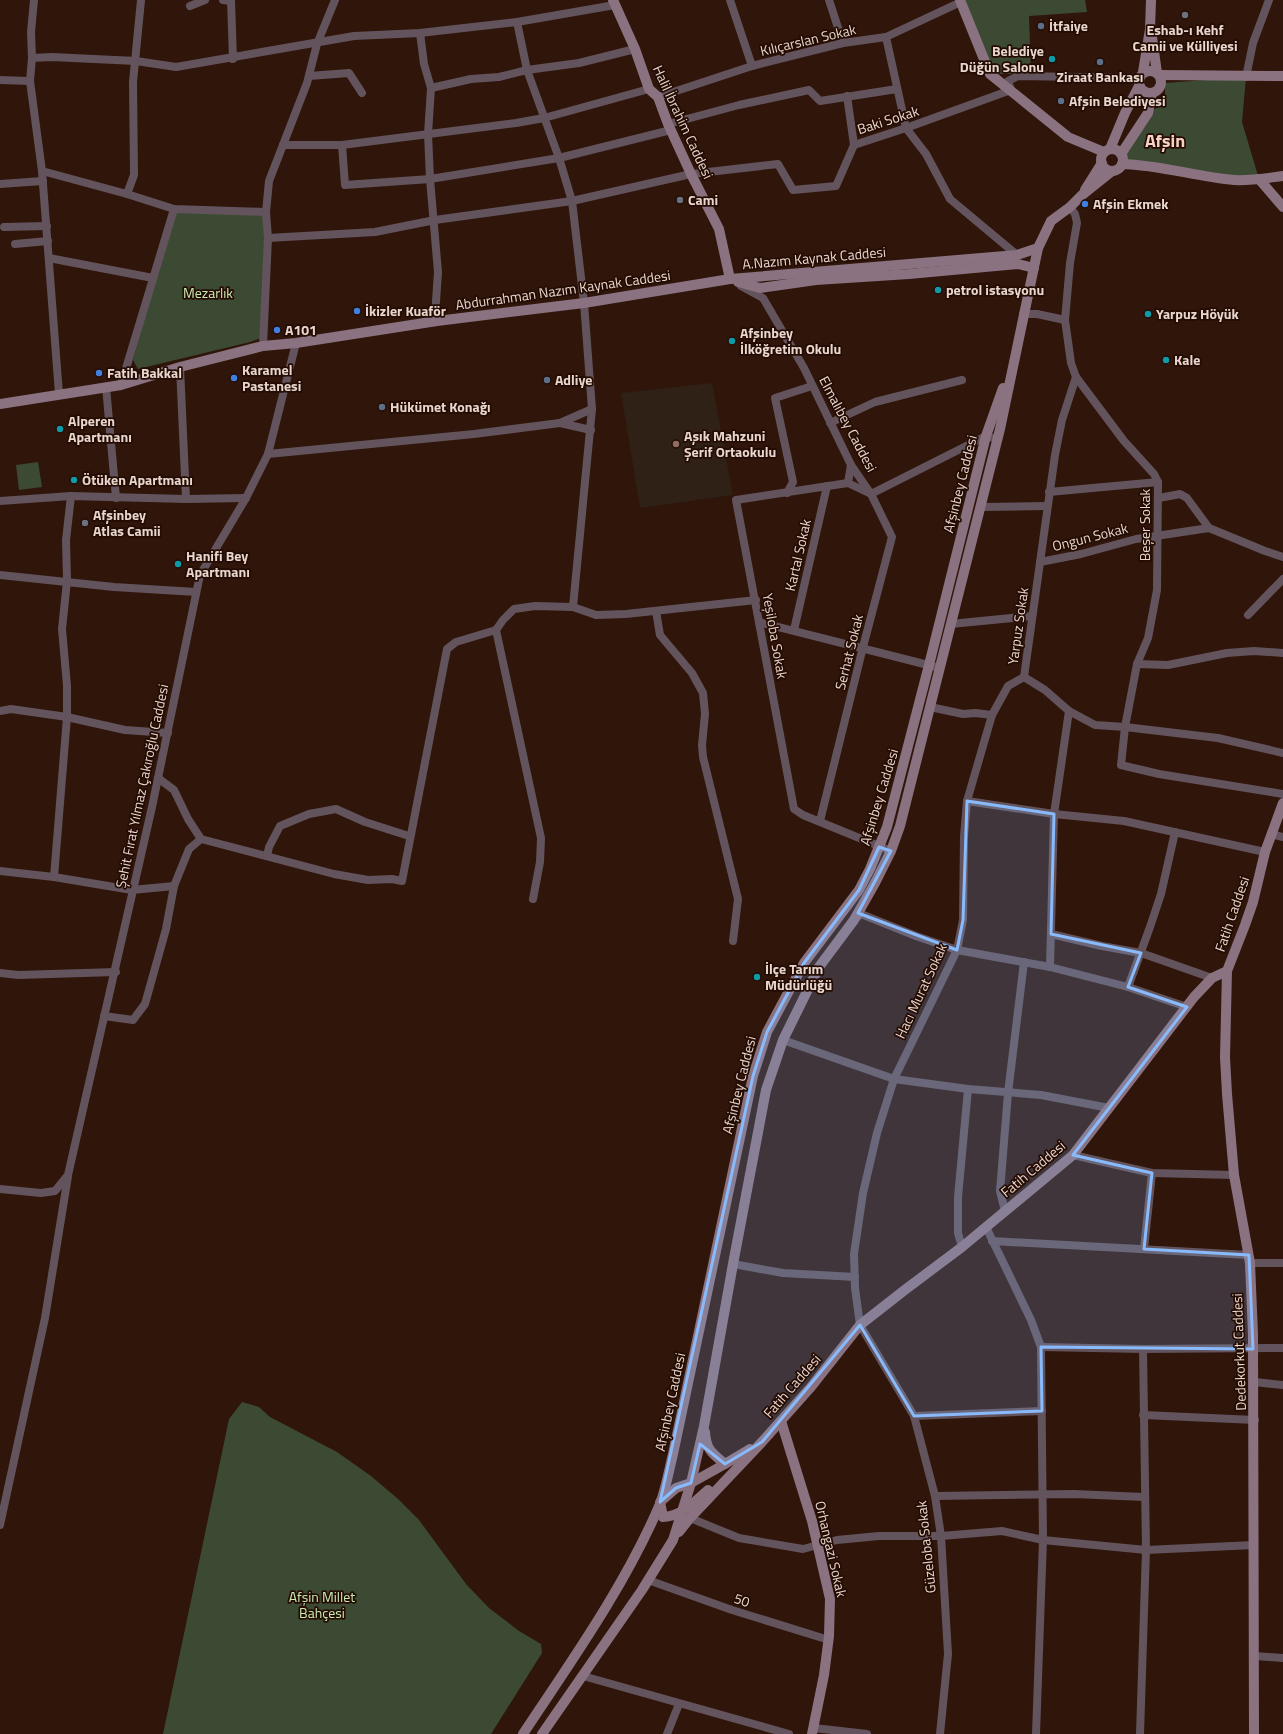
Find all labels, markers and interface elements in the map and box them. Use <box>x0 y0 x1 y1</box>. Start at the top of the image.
marker: Eshab-ı Kehf Camii ve Külliyesi <box>1180 10 1190 20</box>
place label: İtfaiye <box>1049 15 1088 36</box>
street label: Kılıçarslan Sokak <box>758 18 858 61</box>
place label: Eshab-ı Kehf Camii ve Külliyesi <box>1132 19 1238 56</box>
marker: İtfaiye <box>1036 21 1046 31</box>
place label: Belediye Düğün Salonu <box>960 40 1044 77</box>
marker: Belediye Düğün Salonu <box>1047 54 1057 64</box>
marker: Ziraat Bankası <box>1095 57 1105 67</box>
street label: Halil İbrahim Caddesi <box>648 62 719 182</box>
place label: Ziraat Bankası <box>1057 66 1143 87</box>
place label: Afşin Belediyesi <box>1069 90 1166 111</box>
marker: Afşin Belediyesi <box>1056 96 1066 106</box>
street label: Baki Sokak <box>854 100 922 139</box>
district label: Afşin <box>1145 127 1185 154</box>
place label: Cami <box>688 189 718 210</box>
place label: Afşin Ekmek <box>1093 193 1169 214</box>
marker: Cami <box>675 195 685 205</box>
marker: Afşin Ekmek <box>1080 199 1090 209</box>
street label: A.Nazım Kaynak Caddesi <box>741 241 887 274</box>
street label: Abdurrahman Nazım Kaynak Caddesi <box>454 264 672 315</box>
place label: petrol istasyonu <box>946 279 1044 300</box>
park label: Mezarlık <box>183 282 233 303</box>
marker: petrol istasyonu <box>933 285 943 295</box>
place label: İkizler Kuaför <box>365 300 446 321</box>
place label: Yarpuz Höyük <box>1156 303 1240 324</box>
marker: İkizler Kuaför <box>352 306 362 316</box>
marker: Yarpuz Höyük <box>1143 309 1153 319</box>
place label: A101 <box>285 319 317 340</box>
place label: Afşinbey İlköğretim Okulu <box>740 322 841 359</box>
marker: A101 <box>272 325 282 335</box>
marker: Afşinbey İlköğretim Okulu <box>727 336 737 346</box>
place label: Kale <box>1174 349 1200 370</box>
marker: Kale <box>1161 355 1171 365</box>
place label: Karamel Pastanesi <box>242 359 301 396</box>
place label: Fatih Bakkal <box>107 362 182 383</box>
marker: Fatih Bakkal <box>94 368 104 378</box>
place label: Adliye <box>555 369 592 390</box>
street label: Elmalıbey Caddesi <box>814 372 883 476</box>
marker: Karamel Pastanesi <box>229 373 239 383</box>
marker: Adliye <box>542 375 552 385</box>
place label: Hükümet Konağı <box>390 396 491 417</box>
marker: Hükümet Konağı <box>377 402 387 412</box>
place label: Alperen Apartmanı <box>68 410 132 447</box>
marker: Alperen Apartmanı <box>55 424 65 434</box>
place label: Aşık Mahzuni Şerif Ortaokulu <box>684 425 776 462</box>
street label: Afşinbey Caddesi <box>937 433 982 535</box>
marker: Aşık Mahzuni Şerif Ortaokulu <box>671 439 681 449</box>
place label: Ötüken Apartmanı <box>82 469 193 490</box>
marker: Ötüken Apartmanı <box>69 475 79 485</box>
street label: Beşer Sokak <box>1134 488 1155 561</box>
place label: Afşinbey Atlas Camii <box>93 504 161 541</box>
street label: Kartal Sokak <box>779 516 816 593</box>
street label: Ongun Sokak <box>1050 517 1130 556</box>
marker: Afşinbey Atlas Camii <box>80 518 90 528</box>
place label: Hanifi Bey Apartmanı <box>186 545 250 582</box>
marker: Hanifi Bey Apartmanı <box>173 559 183 569</box>
street label: Yarpuz Sokak <box>1002 586 1033 666</box>
street label: Yeşiloba Sokak <box>758 591 793 681</box>
street label: Serhat Sokak <box>829 612 868 692</box>
street label: Şehit Fırat Yılmaz Çakıroğlu Caddesi <box>110 682 173 890</box>
street label: Afşinbey Caddesi <box>854 746 903 848</box>
street label: Fatih Caddesi <box>1209 873 1254 954</box>
street label: Hacı Murat Sokak <box>889 939 952 1042</box>
place label: İlçe Tarım Müdürlüğü <box>765 958 832 995</box>
marker: İlçe Tarım Müdürlüğü <box>752 972 762 982</box>
street label: Afşinbey Caddesi <box>716 1034 761 1136</box>
street label: Fatih Caddesi <box>996 1135 1070 1202</box>
street label: Dedekorkut Caddesi <box>1226 1293 1251 1411</box>
street label: Fatih Caddesi <box>758 1349 825 1422</box>
street label: Afşinbey Caddesi <box>649 1351 690 1453</box>
street label: Orhangazi Sokak <box>810 1499 853 1599</box>
street label: Güzeloba Sokak <box>910 1499 941 1594</box>
park label: Afşin Millet Bahçesi <box>289 1586 355 1623</box>
street label: 50 <box>731 1587 753 1612</box>

